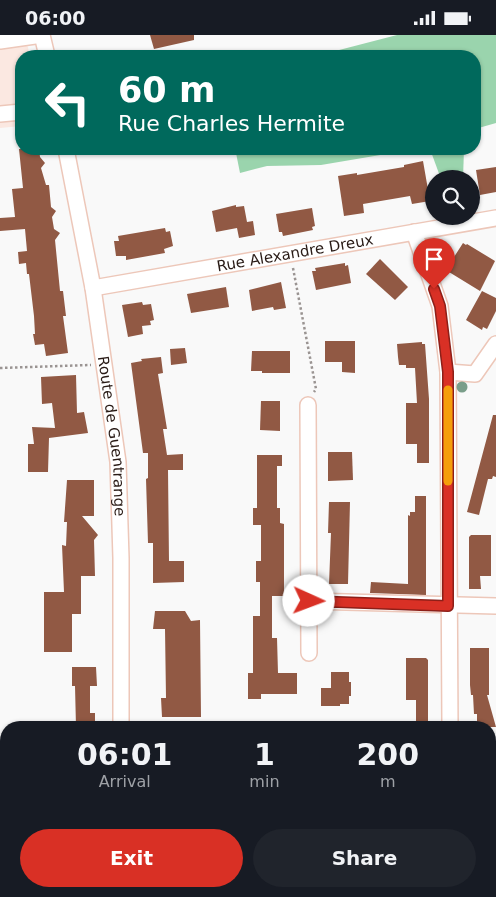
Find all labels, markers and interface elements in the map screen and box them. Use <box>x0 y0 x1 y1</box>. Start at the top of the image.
text: 06:00 <box>25 7 85 29</box>
icon: left <box>35 70 100 135</box>
text: 60 m <box>118 70 215 110</box>
text: Rue Charles Hermite <box>118 111 345 136</box>
map controls <box>425 170 480 225</box>
button: search <box>425 170 480 225</box>
street label: Rue Alexandre Dreux <box>215 230 375 275</box>
pin <box>413 238 455 289</box>
icon: arrive <box>420 245 448 273</box>
street label: Route de Guentrange <box>94 355 129 517</box>
position arrow <box>282 574 334 626</box>
text: 06:01 <box>77 737 172 772</box>
text: 1 <box>254 737 275 772</box>
text: 200 <box>356 737 419 772</box>
text: Arrival <box>99 772 151 791</box>
text: min <box>249 772 280 791</box>
text: m <box>380 772 396 791</box>
button: Exit <box>20 829 243 887</box>
button: Share <box>253 829 476 887</box>

